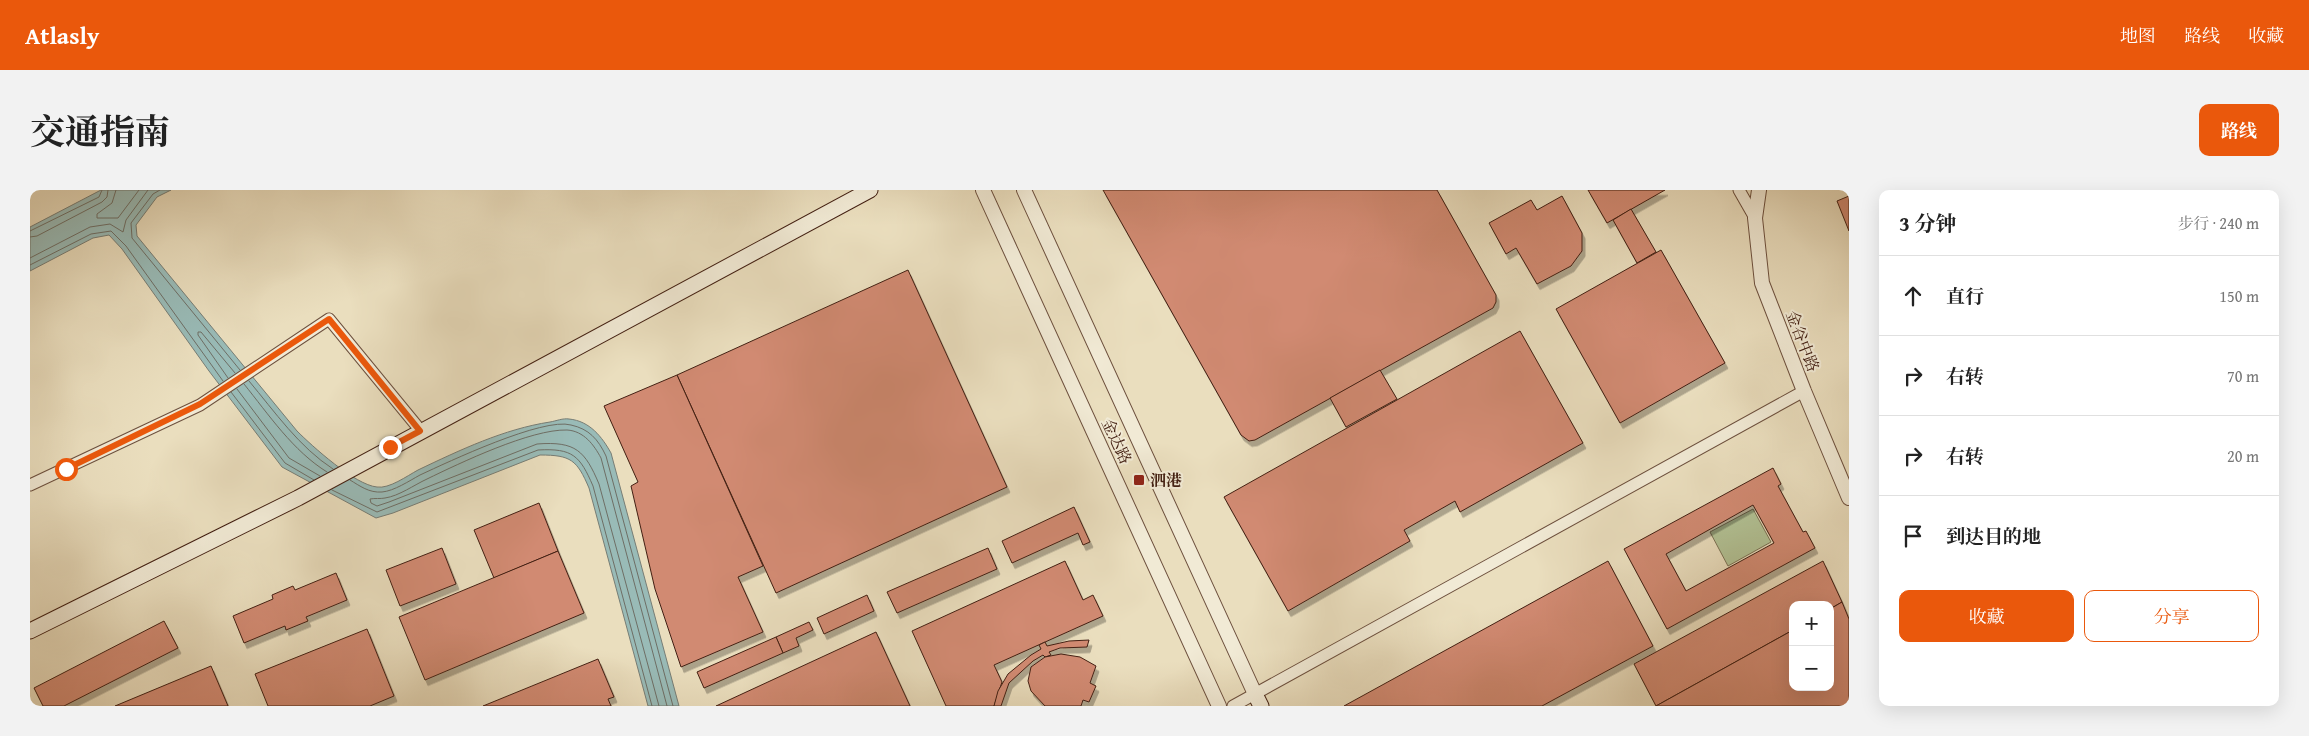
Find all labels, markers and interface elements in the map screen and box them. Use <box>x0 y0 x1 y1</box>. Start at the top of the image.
text: Atlasly <box>25 18 99 53</box>
text: 地图 <box>2120 22 2156 49</box>
text: 路线 <box>2184 22 2220 49</box>
text: 收藏 <box>2248 22 2284 49</box>
button: 路线 <box>2199 104 2279 156</box>
text: 交通指南 <box>30 106 170 157</box>
text: 3 分钟 <box>1899 208 1957 239</box>
text: 步行 · 240 m <box>2178 211 2259 235</box>
icon: ahead <box>1899 282 1927 310</box>
text: 直行 <box>1946 282 1984 310</box>
text: 150 m <box>2219 284 2259 308</box>
street label: 金谷中路 <box>1780 307 1826 375</box>
icon: right <box>1899 362 1927 390</box>
text: 右转 <box>1946 362 1984 390</box>
text: 70 m <box>2227 364 2259 388</box>
street label: 金达路 <box>1096 414 1138 468</box>
route end <box>379 436 402 459</box>
icon: right <box>1899 442 1927 470</box>
text: 右转 <box>1946 442 1984 470</box>
text: 20 m <box>2227 444 2259 468</box>
route start <box>55 458 78 481</box>
place label: 泗港 <box>1150 468 1182 492</box>
marker: 泗港 <box>1132 473 1146 487</box>
icon: arrive <box>1899 522 1927 550</box>
text: 到达目的地 <box>1946 522 2041 550</box>
button: 收藏 <box>1899 590 2074 642</box>
button: 分享 <box>2084 590 2259 642</box>
map controls <box>1789 601 1834 691</box>
button: + <box>1789 601 1834 646</box>
button: − <box>1789 646 1834 691</box>

